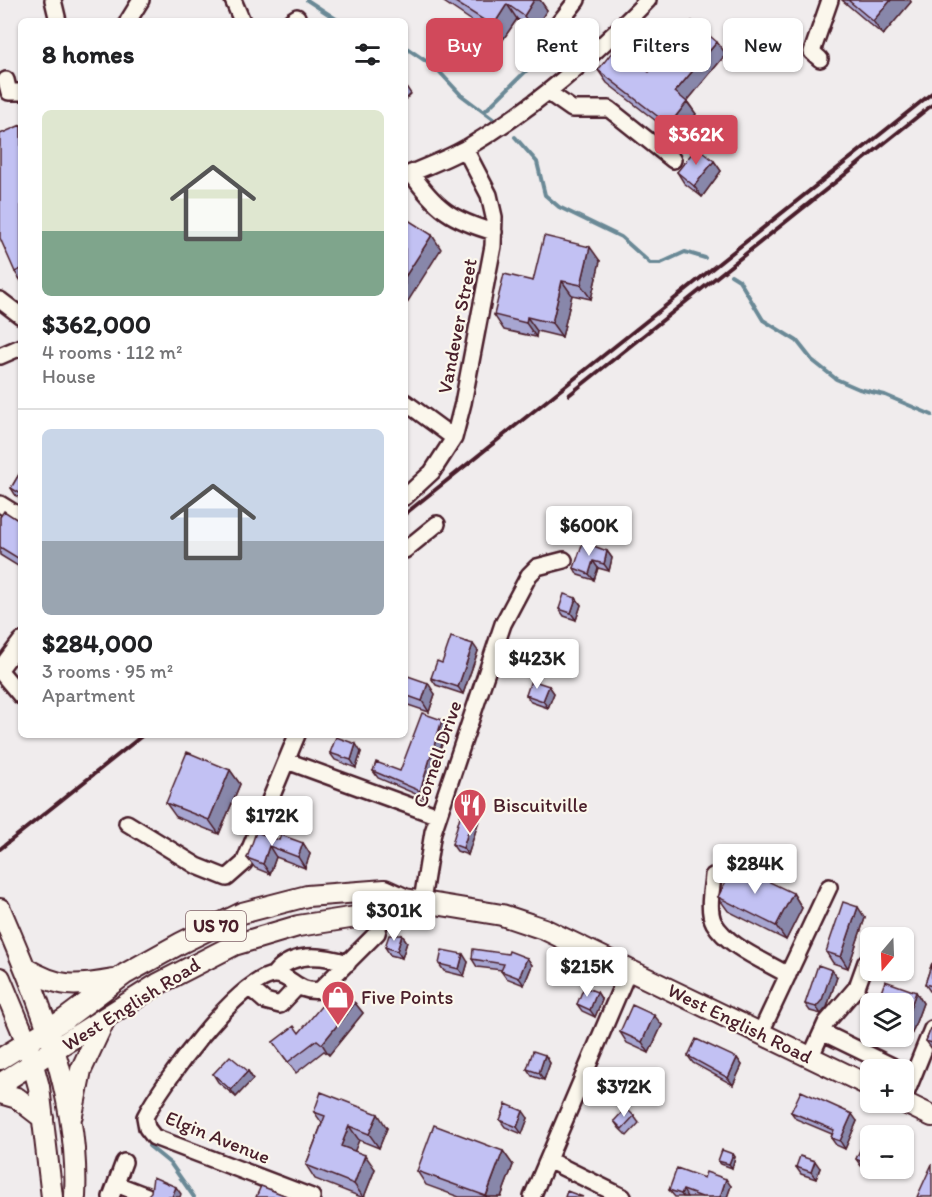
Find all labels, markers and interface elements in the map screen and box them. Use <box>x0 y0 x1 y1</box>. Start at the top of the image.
chip: Buy <box>426 18 503 72</box>
chip: Rent <box>515 18 599 72</box>
chip: Filters <box>611 18 711 72</box>
chip: New <box>723 18 803 72</box>
text: 8 homes <box>42 38 134 70</box>
icon: filters <box>351 38 384 71</box>
pin: $362K <box>654 115 738 166</box>
text: $362K <box>669 122 723 146</box>
icon: home <box>159 149 267 257</box>
street label: Vandever Street <box>432 256 482 396</box>
text: $362,000 <box>42 308 151 340</box>
text: 4 rooms · 112 m² <box>42 340 182 364</box>
text: House <box>42 364 96 388</box>
icon: home <box>159 468 267 576</box>
pin: $600K <box>547 506 631 557</box>
text: $600K <box>560 513 618 537</box>
text: $284,000 <box>42 627 153 659</box>
pin: $423K <box>495 639 579 690</box>
text: $423K <box>509 646 565 670</box>
text: 3 rooms · 95 m² <box>42 659 173 683</box>
text: Apartment <box>42 683 135 707</box>
street label: Cornell Drive <box>407 697 467 811</box>
restaurant icon: Biscuitville <box>452 787 488 834</box>
place label: Biscuitville <box>493 793 588 817</box>
pin: $172K <box>230 796 314 847</box>
text: $172K <box>246 803 298 827</box>
pin: $284K <box>713 844 797 895</box>
text: $284K <box>727 851 783 875</box>
pin: $301K <box>352 891 436 942</box>
text: $301K <box>366 898 422 922</box>
road number: US 70 <box>186 911 246 941</box>
north arrow <box>860 927 914 981</box>
map controls <box>860 927 914 1179</box>
pin: $215K <box>545 947 629 998</box>
street label: West English Road <box>58 952 205 1056</box>
text: $215K <box>560 954 614 978</box>
street label: West English Road <box>664 978 816 1069</box>
shop icon: Five Points <box>320 979 356 1026</box>
place label: Five Points <box>361 985 454 1009</box>
button: layers <box>860 993 914 1047</box>
button: + <box>860 1059 914 1113</box>
pin: $372K <box>582 1067 666 1118</box>
text: $372K <box>597 1074 651 1098</box>
street label: Elgin Avenue <box>162 1105 274 1169</box>
button: − <box>860 1125 914 1179</box>

